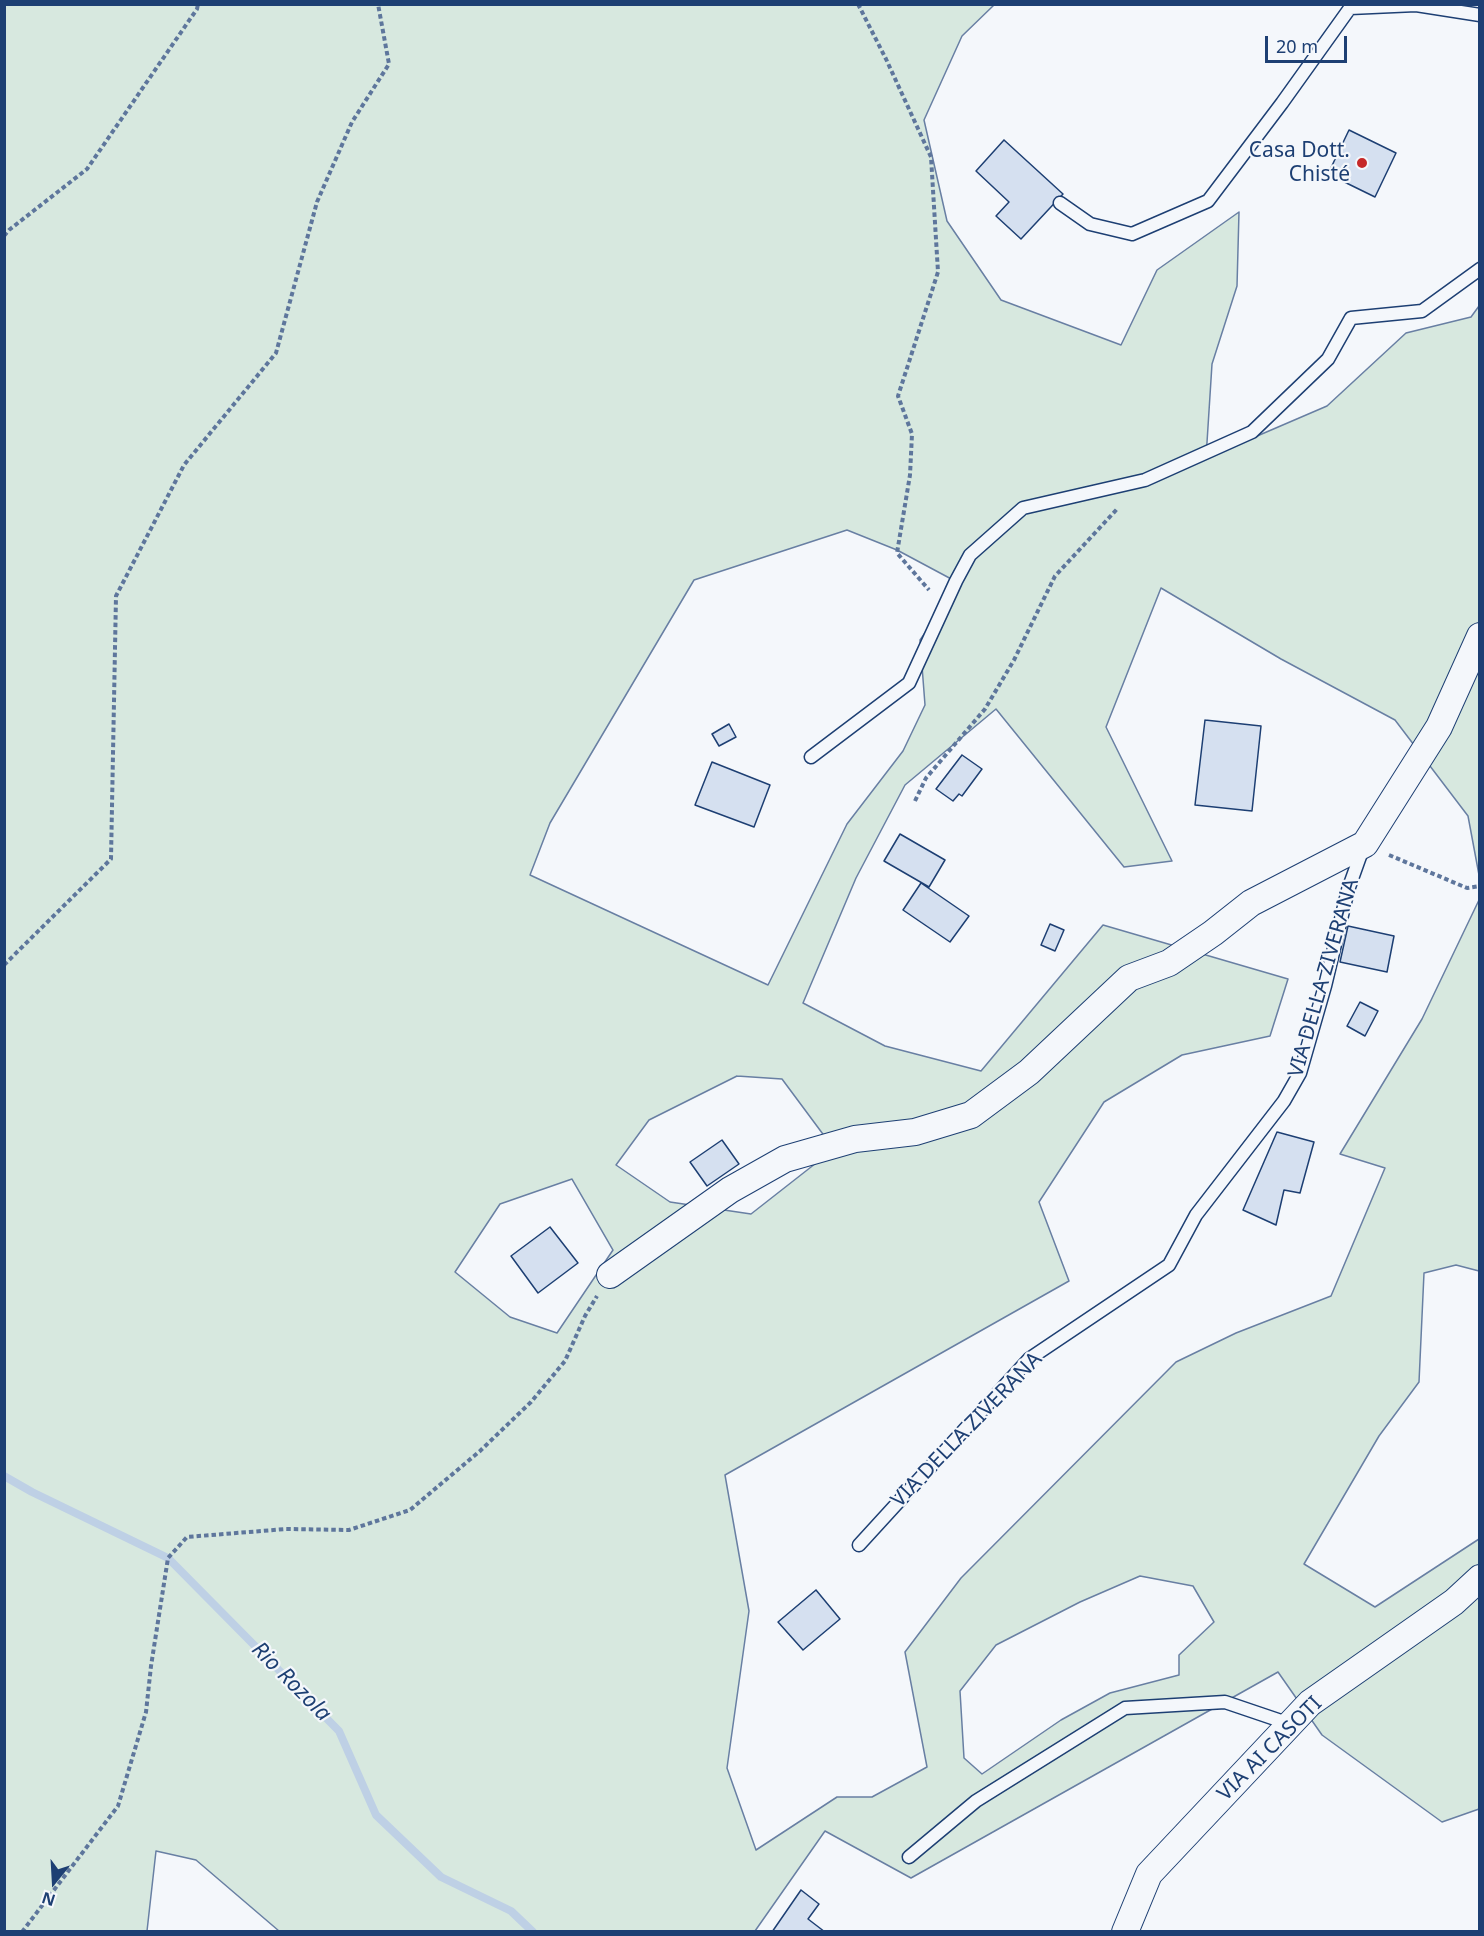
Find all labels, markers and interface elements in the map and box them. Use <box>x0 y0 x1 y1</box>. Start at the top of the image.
scale bar <box>1268 24 1350 62</box>
text: 20 m <box>1276 34 1318 58</box>
place label: Casa Dott. Chisté <box>1249 138 1350 188</box>
marker: Casa Dott. Chisté <box>1355 156 1369 170</box>
street label: VIA DELLA ZIVERANA <box>1284 876 1364 1080</box>
street label: VIA DELLA ZIVERANA <box>886 1347 1048 1513</box>
water label: Rio Rozola <box>246 1637 336 1727</box>
street label: VIA AI CASOTI <box>1213 1692 1327 1806</box>
north arrow <box>24 1852 84 1912</box>
text: N <box>39 1887 58 1912</box>

